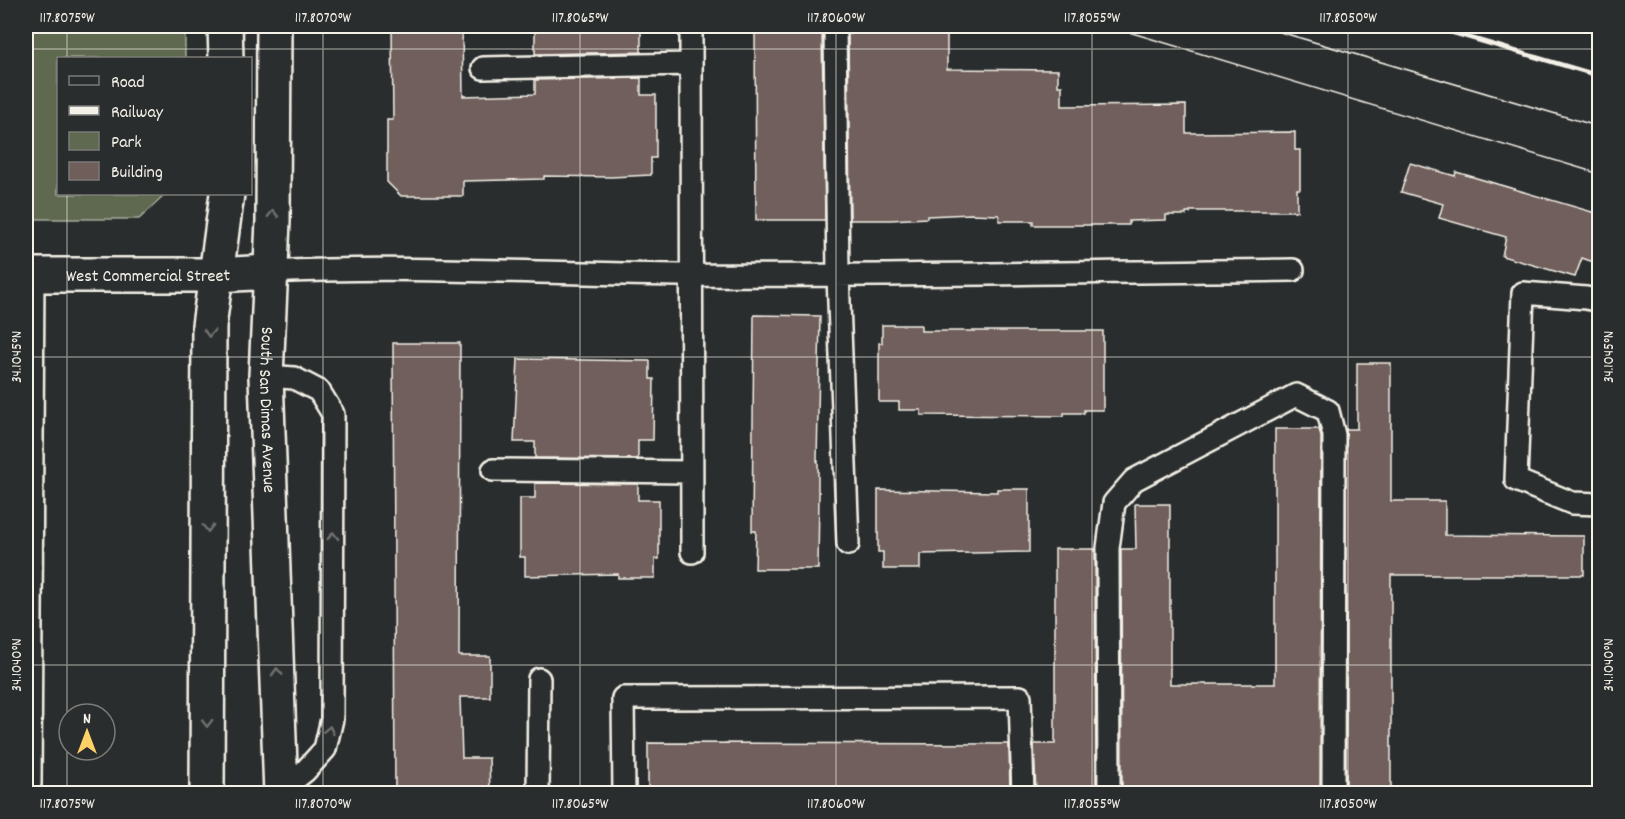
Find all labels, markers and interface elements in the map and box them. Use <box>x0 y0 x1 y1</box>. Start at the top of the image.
text: 117.8075°W <box>39 8 95 30</box>
text: 117.8070°W <box>295 8 352 30</box>
text: 117.8065°W <box>552 8 609 30</box>
text: 117.8060°W <box>807 8 865 30</box>
text: 117.8055°W <box>1064 8 1121 30</box>
text: 117.8050°W <box>1319 8 1377 30</box>
legend <box>57 57 252 195</box>
text: Road <box>111 71 145 96</box>
text: Railway <box>111 101 164 126</box>
text: Park <box>111 131 142 156</box>
text: Building <box>111 161 163 186</box>
one-way arrow <box>267 209 279 218</box>
street label: West Commercial Street <box>66 264 231 290</box>
street label: South San Dimas Avenue <box>251 326 280 493</box>
one-way arrow <box>203 328 215 337</box>
text: 34.1045°N <box>7 331 29 383</box>
text: 34.1045°N <box>1599 331 1621 383</box>
one-way arrow <box>202 523 214 532</box>
one-way arrow <box>326 531 339 540</box>
text: 34.1040°N <box>7 638 29 692</box>
text: 34.1040°N <box>1599 638 1621 692</box>
one-way arrow <box>271 668 283 677</box>
north arrow <box>57 702 117 762</box>
text: N <box>83 708 91 731</box>
one-way arrow <box>201 718 213 727</box>
one-way arrow <box>322 726 335 736</box>
text: 117.8075°W <box>39 794 95 816</box>
text: 117.8070°W <box>295 794 352 816</box>
text: 117.8065°W <box>552 794 609 816</box>
text: 117.8060°W <box>807 794 865 816</box>
text: 117.8055°W <box>1064 794 1121 816</box>
text: 117.8050°W <box>1319 794 1377 816</box>

